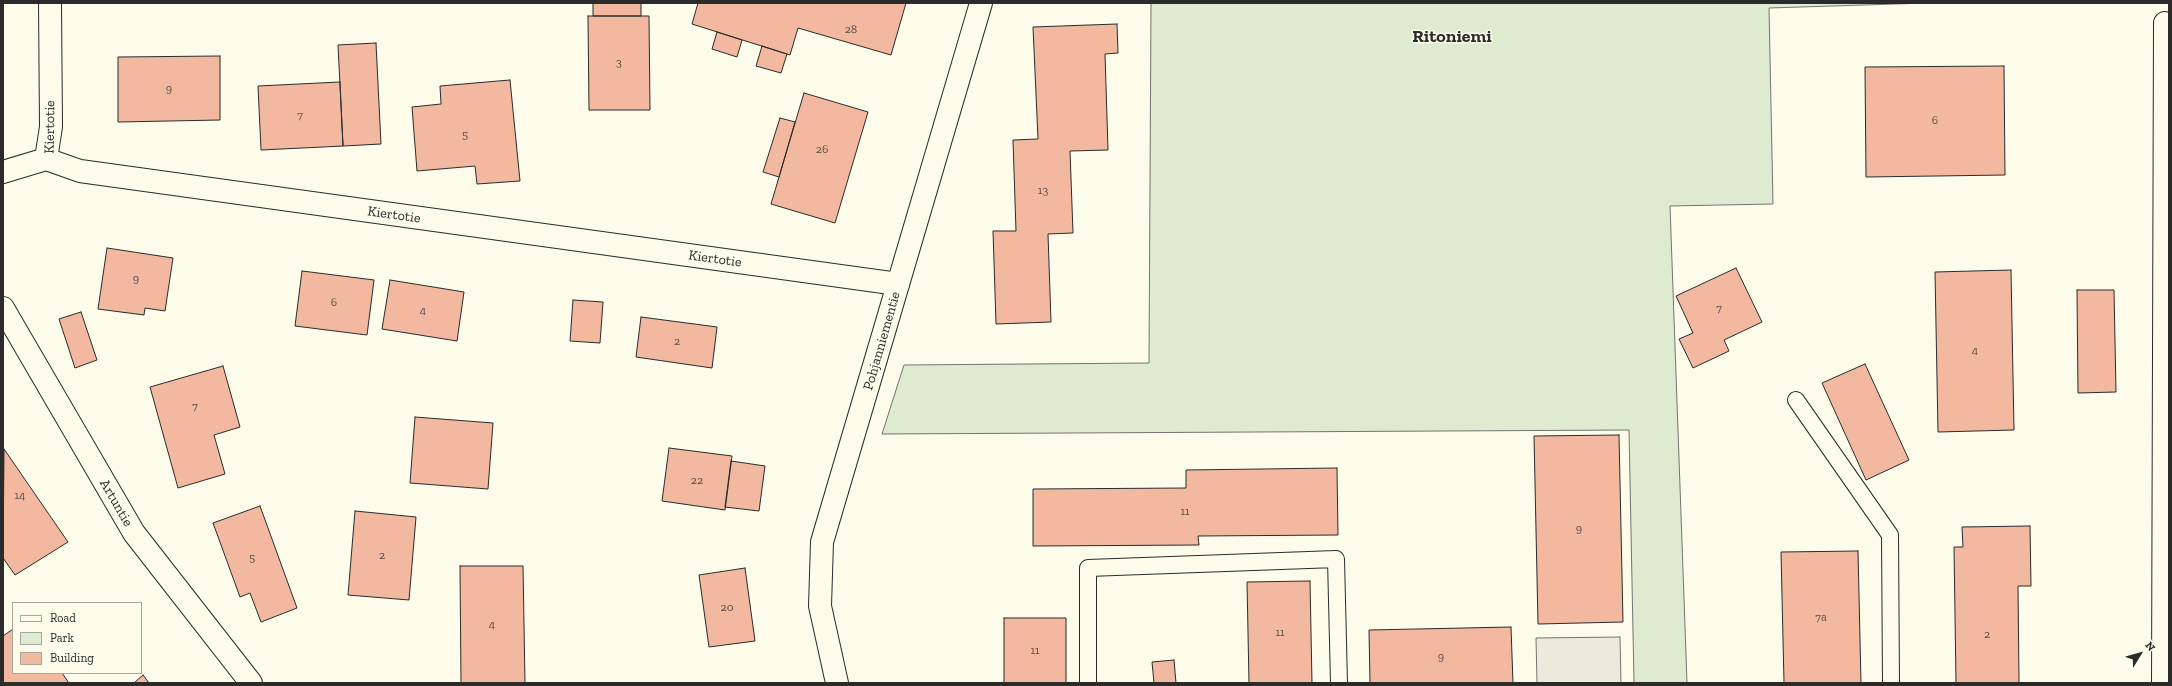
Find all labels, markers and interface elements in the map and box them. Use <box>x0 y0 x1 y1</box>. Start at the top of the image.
house number: 28 <box>845 23 857 37</box>
district label: Ritoniemi <box>1412 26 1492 48</box>
house number: 3 <box>616 56 622 70</box>
house number: 9 <box>166 82 172 96</box>
street label: Kiertotie <box>41 100 59 154</box>
house number: 7 <box>297 109 303 123</box>
house number: 6 <box>1932 114 1938 128</box>
house number: 5 <box>462 128 468 142</box>
house number: 26 <box>816 143 828 157</box>
house number: 13 <box>1038 184 1048 198</box>
street label: Kiertotie <box>366 203 422 227</box>
street label: Kiertotie <box>687 247 743 271</box>
house number: 9 <box>133 272 139 286</box>
street label: Pohjanniementie <box>860 290 904 392</box>
house number: 6 <box>331 296 337 310</box>
house number: 7 <box>1716 302 1722 316</box>
house number: 4 <box>420 304 426 318</box>
house number: 2 <box>674 335 680 349</box>
house number: 4 <box>1972 344 1978 358</box>
house number: 7 <box>192 400 198 414</box>
house number: 22 <box>691 474 703 488</box>
street label: Artuntie <box>96 476 136 530</box>
house number: 14 <box>14 489 26 503</box>
house number: 11 <box>1180 505 1190 519</box>
house number: 9 <box>1576 522 1582 536</box>
house number: 2 <box>379 549 385 563</box>
house number: 5 <box>249 551 255 565</box>
house number: 20 <box>720 601 734 615</box>
legend <box>12 602 142 674</box>
text: Road <box>50 611 76 625</box>
house number: 7a <box>1815 611 1827 625</box>
house number: 4 <box>489 618 495 632</box>
house number: 11 <box>1275 626 1285 640</box>
house number: 2 <box>1984 628 1990 642</box>
text: Park <box>50 631 74 645</box>
north arrow <box>2120 634 2160 674</box>
text: N <box>2142 639 2158 654</box>
house number: 11 <box>1030 644 1040 658</box>
house number: 9 <box>1438 650 1444 664</box>
text: Building <box>50 651 94 665</box>

